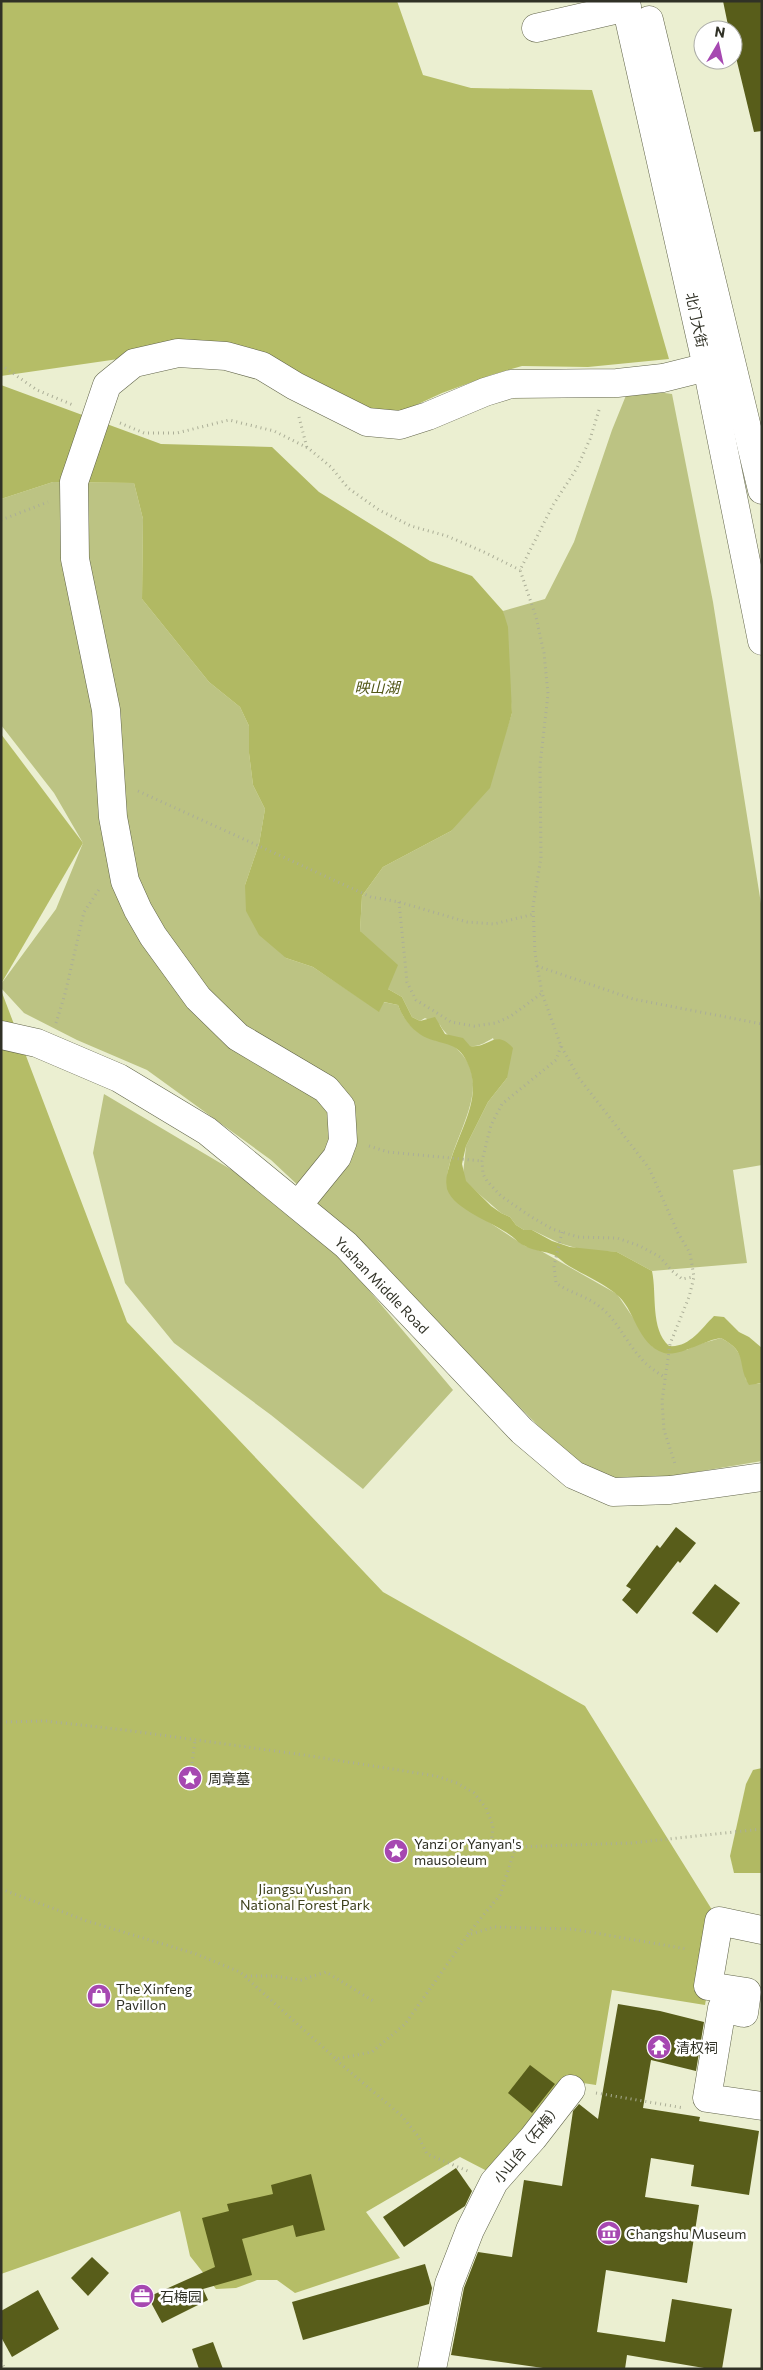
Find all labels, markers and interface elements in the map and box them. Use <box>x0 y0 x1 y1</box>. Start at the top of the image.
north arrow <box>693 20 743 70</box>
text: N <box>714 22 727 41</box>
street label: 北门大街 <box>683 291 711 349</box>
water label: 映山湖 <box>354 678 401 696</box>
street label: Yushan Middle Road <box>331 1233 433 1337</box>
place icon: 周章墓 <box>177 1765 203 1791</box>
place label: 周章墓 <box>208 1770 250 1787</box>
place label: Yanzi or Yanyan's mausoleum <box>414 1835 522 1868</box>
place icon: Yanzi or Yanyan's mausoleum <box>383 1838 409 1864</box>
park label: Jiangsu Yushan National Forest Park <box>240 1880 370 1913</box>
place label: The Xinfeng Pavillon <box>116 1980 193 2013</box>
shop icon: The Xinfeng Pavillon <box>86 1983 112 2009</box>
temple icon: 清权祠 <box>646 2034 672 2060</box>
place label: 清权祠 <box>676 2039 718 2056</box>
street label: 小山台（石梅） <box>490 2100 564 2186</box>
museum icon: Changshu Museum <box>596 2220 622 2246</box>
place label: Changshu Museum <box>626 2225 746 2242</box>
office icon: 石梅园 <box>129 2283 155 2309</box>
place label: 石梅园 <box>160 2288 202 2305</box>

